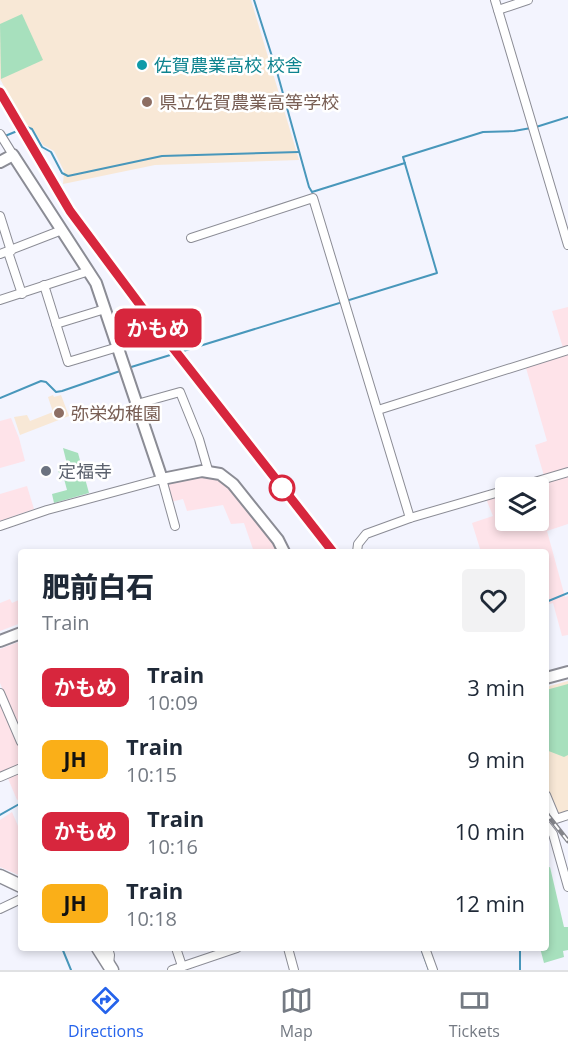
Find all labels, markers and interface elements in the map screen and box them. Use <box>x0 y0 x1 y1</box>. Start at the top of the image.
place label: 佐賀農業高校 校舎 <box>154 53 303 77</box>
marker: 佐賀農業高校 校舎 <box>135 58 149 72</box>
place label: 県立佐賀農業高等学校 <box>159 90 339 114</box>
marker: 県立佐賀農業高等学校 <box>140 95 154 109</box>
line badge: かもめ <box>124 308 192 348</box>
text: かもめ <box>127 314 190 342</box>
place label: 弥栄幼稚園 <box>71 401 161 425</box>
marker: 弥栄幼稚園 <box>52 406 66 420</box>
place label: 定福寺 <box>58 459 112 483</box>
marker: 定福寺 <box>39 464 53 478</box>
unlabelled marker <box>269 475 295 501</box>
map controls <box>495 477 549 531</box>
button: layers <box>495 477 549 531</box>
text: 肥前白石 <box>42 567 154 605</box>
button: heart <box>462 569 525 632</box>
text: Train <box>42 609 90 636</box>
text: Train <box>147 659 204 689</box>
text: 3 min <box>467 672 525 702</box>
text: かもめ <box>54 673 117 701</box>
text: 10:09 <box>147 689 198 716</box>
text: Train <box>126 731 183 761</box>
text: 9 min <box>467 744 525 774</box>
text: JH <box>63 745 87 773</box>
text: 10:15 <box>126 761 177 788</box>
text: Train <box>147 803 204 833</box>
text: 10 min <box>455 816 525 846</box>
text: かもめ <box>54 817 117 845</box>
text: 10:16 <box>147 833 198 860</box>
text: Train <box>126 875 183 905</box>
text: 12 min <box>455 888 525 918</box>
text: JH <box>63 889 87 917</box>
text: 10:18 <box>126 905 177 932</box>
tab: Directions <box>68 984 144 1042</box>
tab: Map <box>280 984 313 1042</box>
tab: Tickets <box>449 984 500 1042</box>

